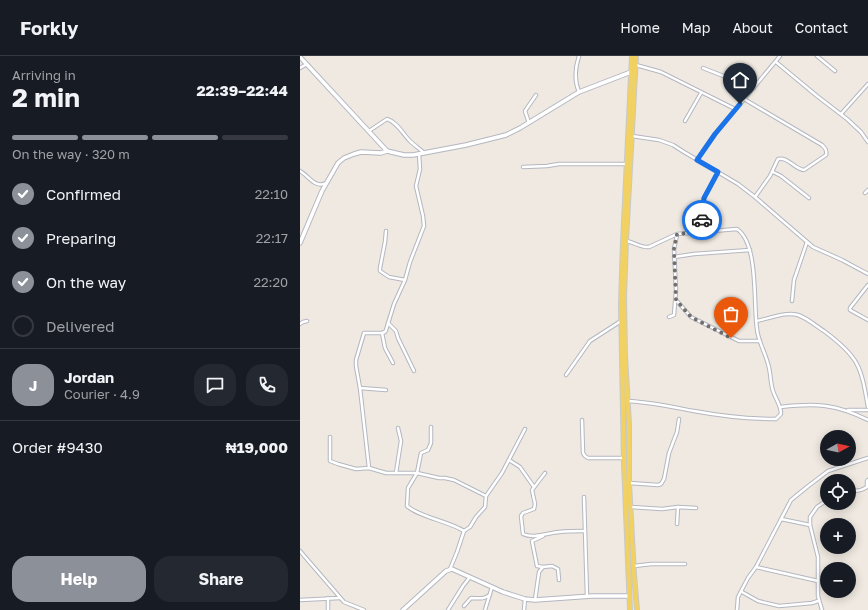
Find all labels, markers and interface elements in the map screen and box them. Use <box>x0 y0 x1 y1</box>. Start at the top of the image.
text: Forkly <box>20 16 78 39</box>
text: Home <box>620 19 660 36</box>
text: Map <box>682 19 710 36</box>
text: About <box>732 19 773 36</box>
text: Contact <box>795 19 848 36</box>
pin <box>723 63 757 104</box>
text: Arriving in <box>12 67 76 83</box>
icon: home <box>729 69 751 91</box>
text: 22:39–22:44 <box>196 81 288 99</box>
text: 2 min <box>12 82 80 113</box>
text: On the way · 320 m <box>12 146 130 162</box>
icon: check <box>12 183 34 205</box>
text: Confirmed <box>46 185 121 203</box>
text: 22:10 <box>255 186 288 202</box>
courier <box>682 200 722 240</box>
icon: car <box>691 209 713 231</box>
icon: check <box>12 227 34 249</box>
text: Preparing <box>46 229 116 247</box>
text: 22:17 <box>256 230 288 246</box>
icon: check <box>12 271 34 293</box>
text: On the way <box>46 273 126 291</box>
text: 22:20 <box>253 274 288 290</box>
pin <box>714 297 748 338</box>
icon: bag <box>720 303 742 325</box>
text: Delivered <box>46 317 114 335</box>
button: chat <box>194 364 236 406</box>
button: phone <box>246 364 288 406</box>
text: Jordan <box>64 368 114 386</box>
text: J <box>29 376 37 394</box>
text: Courier · 4.9 <box>64 386 140 402</box>
north arrow <box>820 430 856 466</box>
map controls <box>820 430 856 598</box>
text: Order #9430 <box>12 438 103 456</box>
text: ₦19,000 <box>226 438 288 456</box>
button: locate <box>820 474 856 510</box>
button: + <box>820 518 856 554</box>
button: Help <box>12 556 146 602</box>
button: Share <box>154 556 288 602</box>
button: − <box>820 562 856 598</box>

